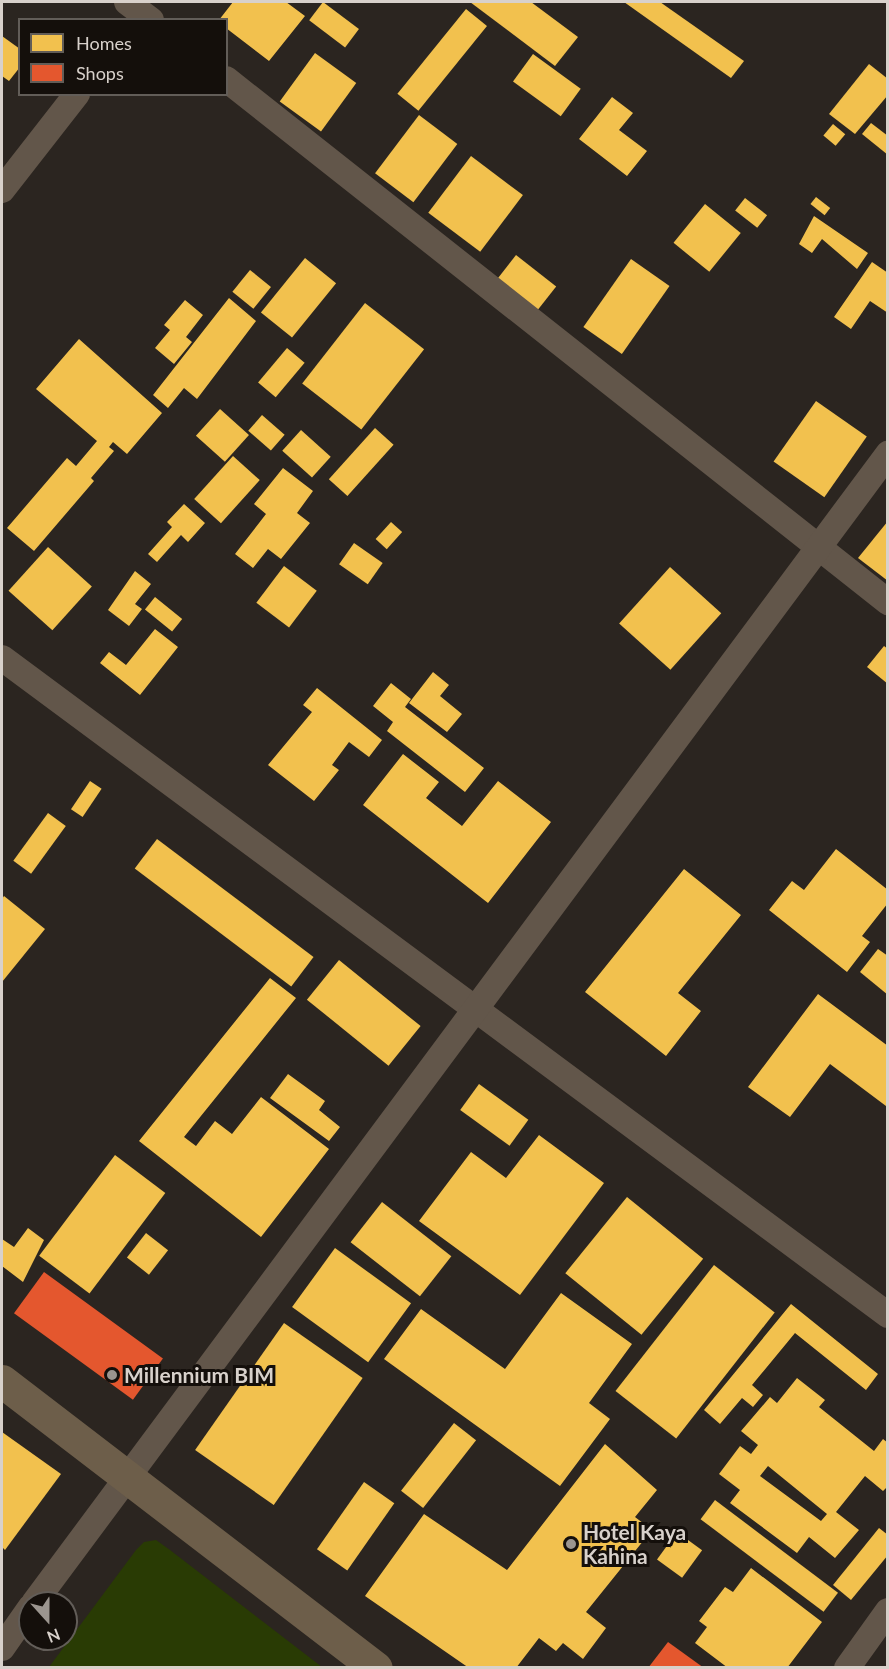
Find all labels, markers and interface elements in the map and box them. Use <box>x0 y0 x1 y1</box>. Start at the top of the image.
legend <box>18 18 228 96</box>
text: Homes <box>76 32 132 54</box>
text: Shops <box>76 62 124 84</box>
place label: Millennium BIM <box>124 1362 274 1388</box>
marker: Millennium BIM <box>105 1368 119 1382</box>
place label: Hotel Kaya Kahina <box>583 1519 686 1569</box>
marker: Hotel Kaya Kahina <box>564 1537 578 1551</box>
north arrow <box>18 1591 78 1651</box>
text: N <box>45 1625 63 1647</box>

